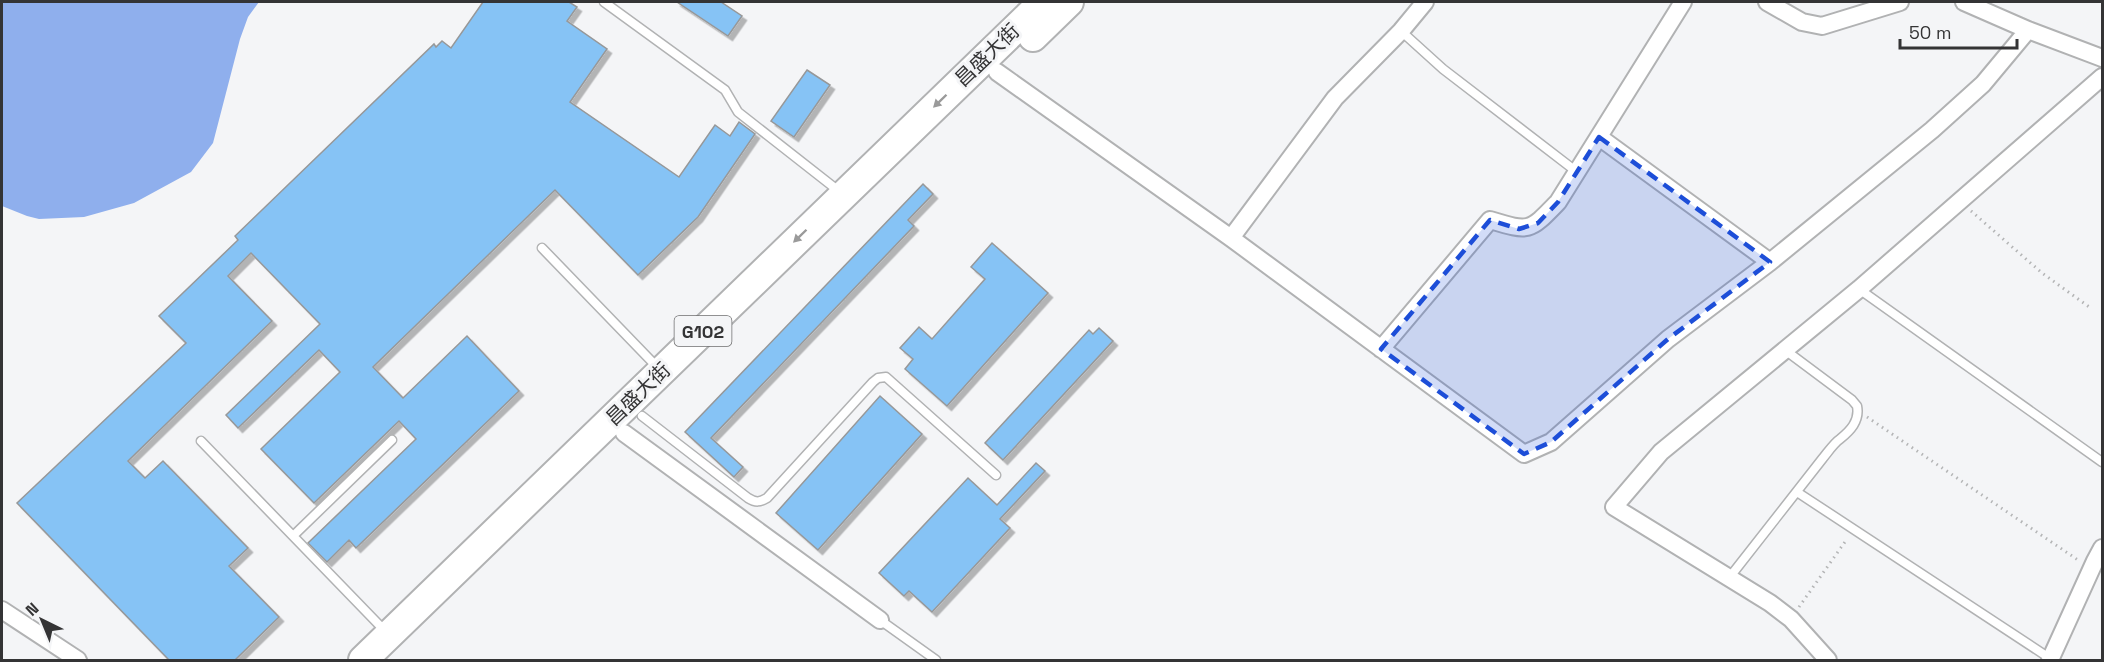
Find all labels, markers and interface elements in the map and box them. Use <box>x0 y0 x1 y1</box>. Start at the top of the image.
scale bar <box>1900 12 2017 50</box>
street label: 昌盛大街 <box>949 18 1025 92</box>
text: 50 m <box>1909 21 1951 44</box>
one-way arrow <box>934 93 948 107</box>
one-way arrow <box>794 229 808 243</box>
road number: G102 <box>674 316 732 346</box>
street label: 昌盛大街 <box>600 357 676 431</box>
north arrow <box>12 590 72 650</box>
text: N <box>21 598 43 621</box>

